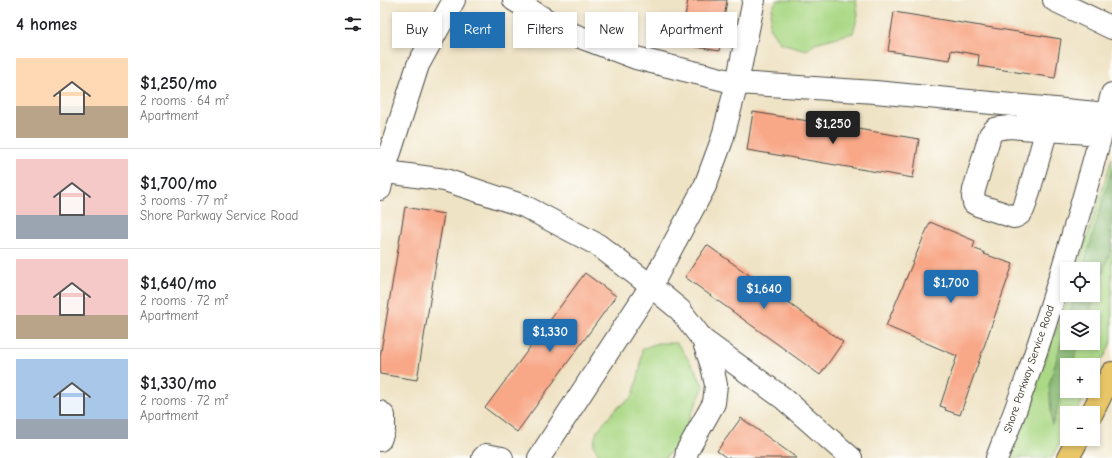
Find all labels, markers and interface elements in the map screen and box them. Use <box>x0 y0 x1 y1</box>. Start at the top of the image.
chip: Buy <box>392 12 442 48</box>
chip: Rent <box>450 12 505 48</box>
chip: Filters <box>513 12 577 48</box>
chip: New <box>585 12 638 48</box>
chip: Apartment <box>646 12 737 48</box>
icon: filters <box>342 13 364 35</box>
text: 4 homes <box>16 15 77 34</box>
icon: home <box>48 74 96 122</box>
text: $1,250/mo <box>140 74 217 93</box>
text: 2 rooms · 64 m² <box>140 93 229 108</box>
text: Apartment <box>140 108 198 123</box>
pin: $1,250 <box>800 111 866 145</box>
text: $1,250 <box>815 116 851 131</box>
text: $1,700/mo <box>140 174 217 193</box>
icon: home <box>48 175 96 223</box>
text: 3 rooms · 77 m² <box>140 193 227 208</box>
text: Shore Parkway Service Road <box>140 208 299 223</box>
map controls <box>1060 262 1100 446</box>
button: locate <box>1060 262 1100 302</box>
pin: $1,700 <box>918 270 984 304</box>
text: $1,640/mo <box>140 274 217 293</box>
icon: home <box>48 275 96 323</box>
text: $1,700 <box>933 275 969 290</box>
pin: $1,640 <box>731 276 797 310</box>
text: $1,640 <box>746 281 782 296</box>
text: 2 rooms · 72 m² <box>140 293 228 308</box>
street label: Shore Parkway Service Road <box>1001 303 1057 435</box>
text: Apartment <box>140 308 198 323</box>
button: layers <box>1060 310 1100 350</box>
pin: $1,330 <box>517 319 583 353</box>
text: $1,330 <box>532 324 568 339</box>
button: + <box>1060 358 1100 398</box>
text: $1,330/mo <box>140 374 216 393</box>
icon: home <box>48 375 96 423</box>
text: 2 rooms · 72 m² <box>140 393 228 408</box>
button: − <box>1060 406 1100 446</box>
text: Apartment <box>140 408 198 423</box>

